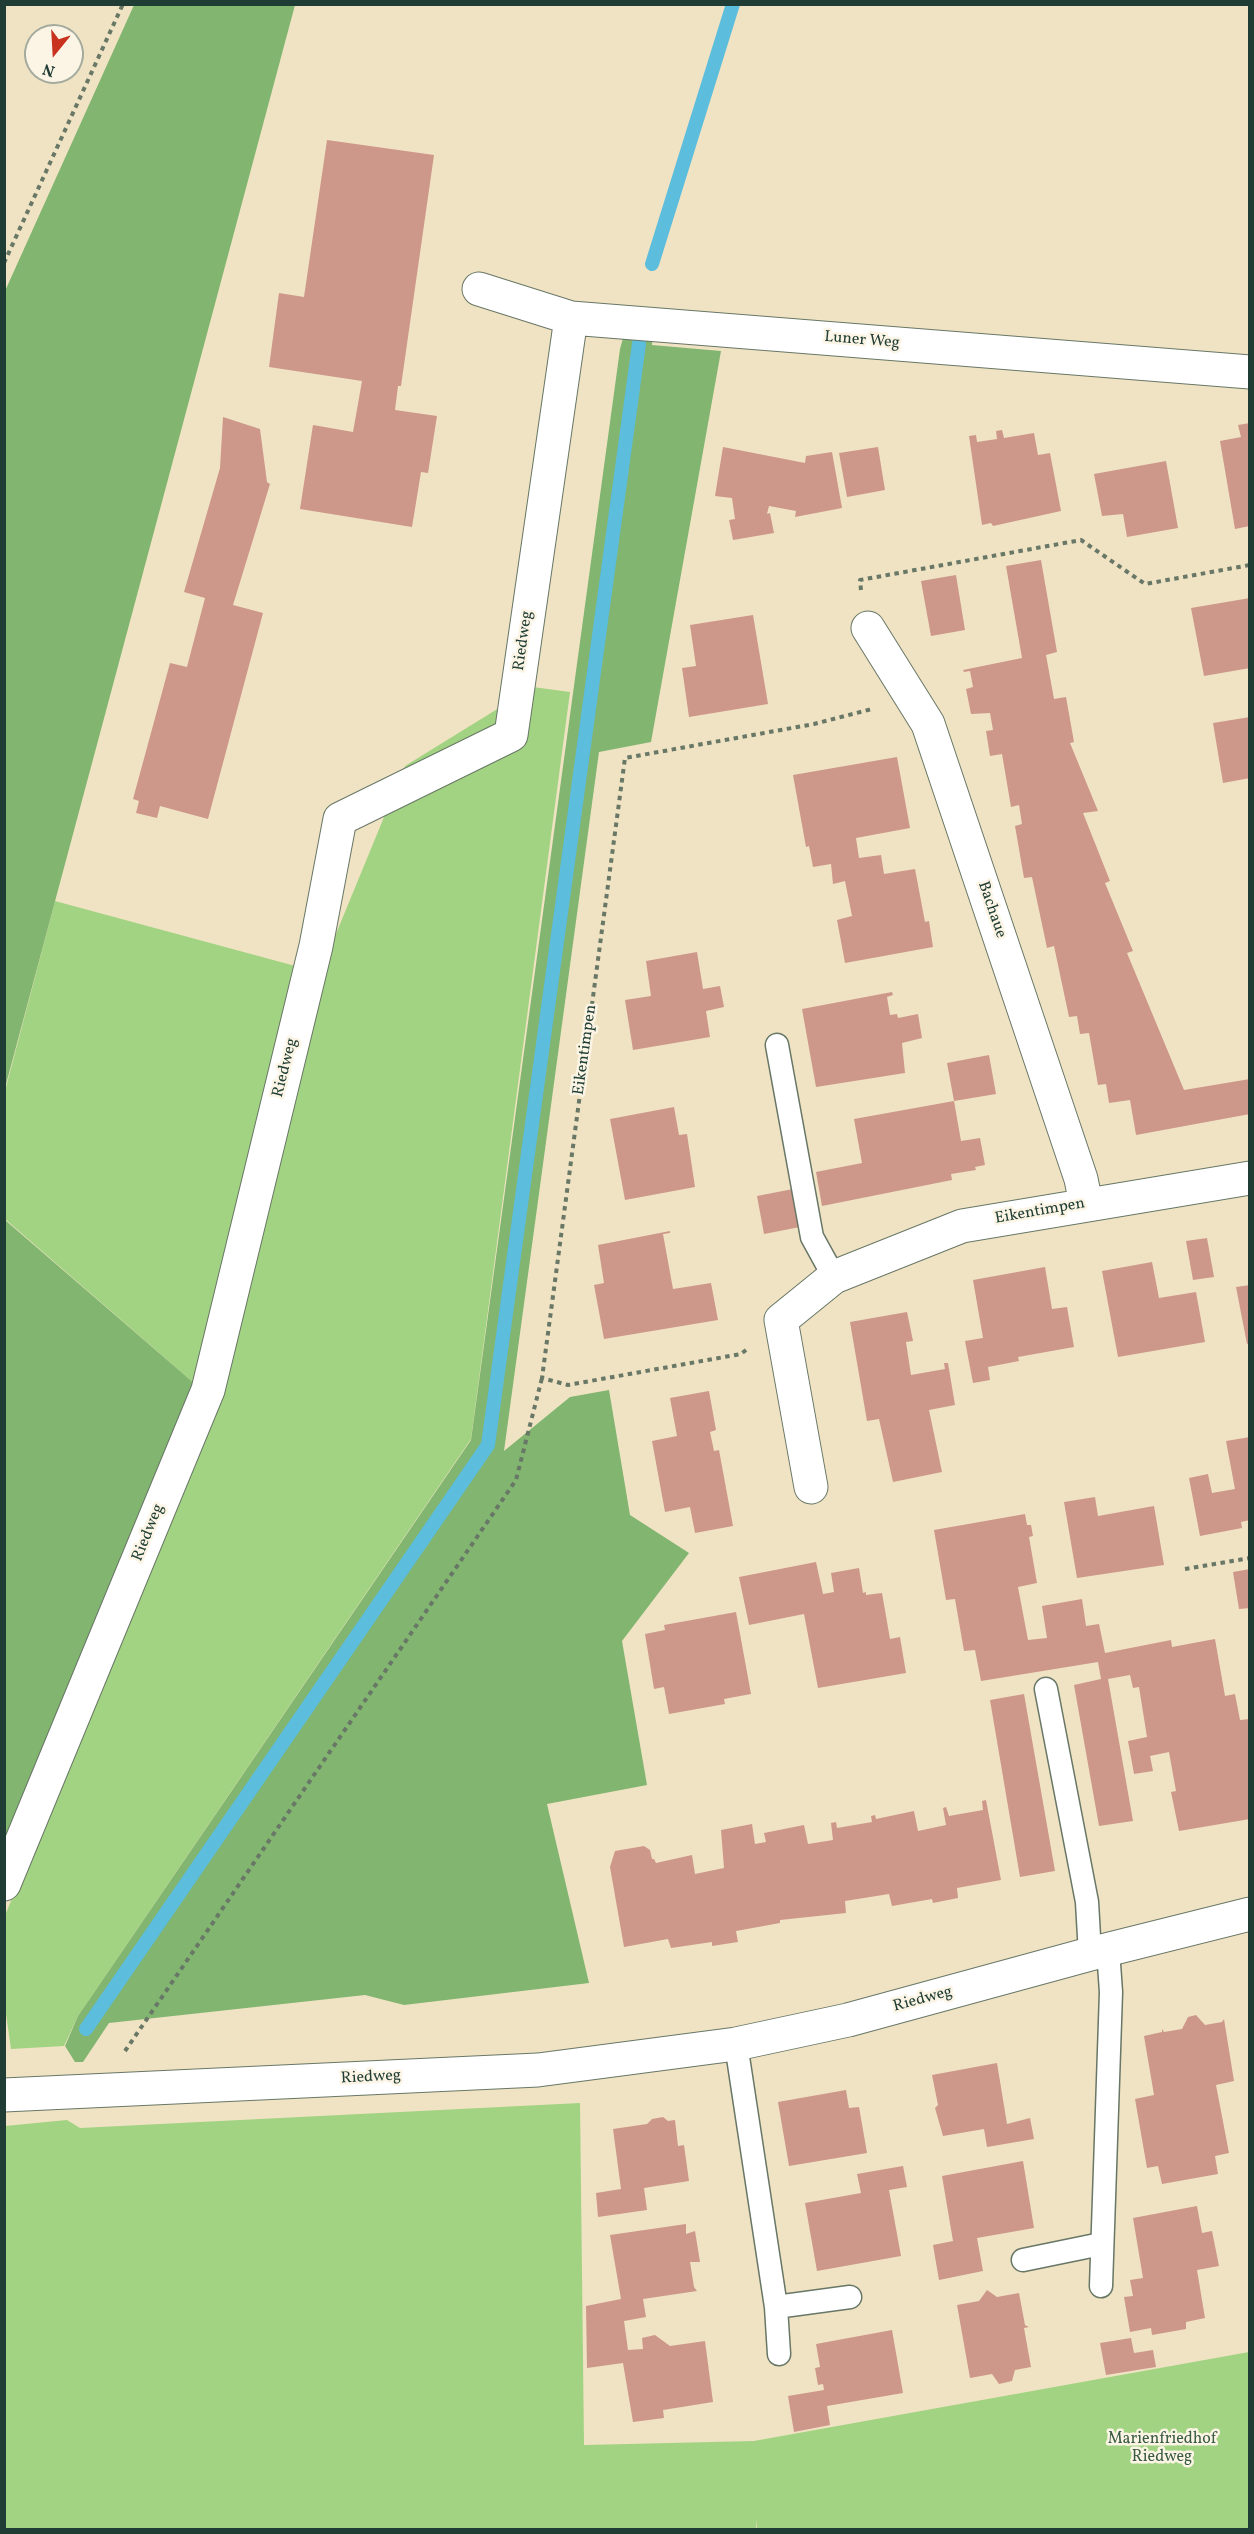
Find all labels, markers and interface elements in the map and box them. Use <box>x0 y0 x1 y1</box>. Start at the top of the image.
north arrow <box>24 24 84 84</box>
text: N <box>40 57 58 81</box>
street label: Luner Weg <box>824 328 900 354</box>
street label: Riedweg <box>510 610 538 672</box>
street label: Bachaue <box>972 879 1010 941</box>
street label: Eikentimpen <box>570 1004 602 1096</box>
street label: Riedweg <box>269 1036 303 1100</box>
street label: Eikentimpen <box>994 1195 1086 1229</box>
street label: Riedweg <box>129 1501 169 1565</box>
street label: Riedweg <box>891 1983 955 2017</box>
street label: Riedweg <box>340 2067 402 2089</box>
park label: Marienfriedhof Riedweg <box>1108 2430 1216 2468</box>

